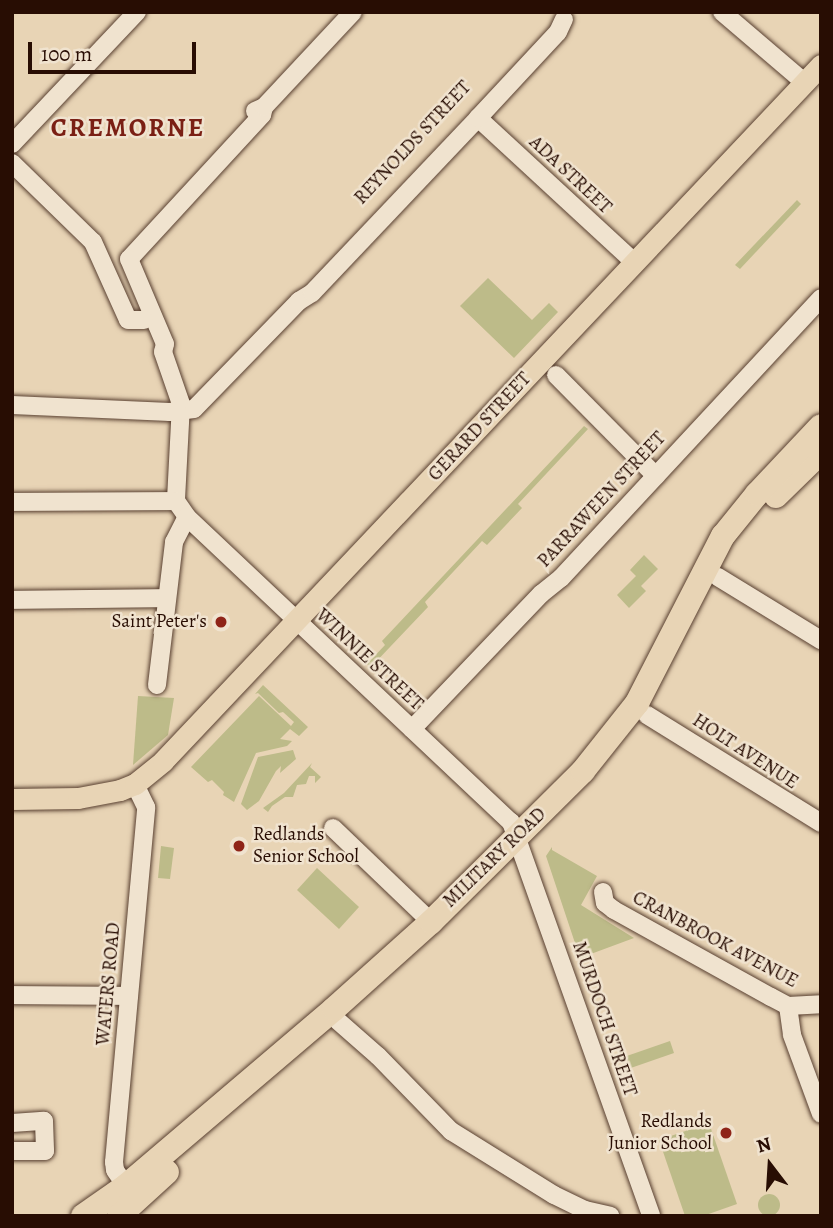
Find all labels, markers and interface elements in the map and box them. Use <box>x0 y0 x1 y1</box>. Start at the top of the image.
scale bar <box>32 28 200 72</box>
text: 100 m <box>41 40 92 68</box>
street label: REYNOLDS STREET <box>350 76 476 210</box>
district label: CREMORNE <box>52 112 204 144</box>
street label: ADA STREET <box>524 131 616 219</box>
street label: GERARD STREET <box>424 368 536 486</box>
street label: PARRAWEEN STREET <box>533 427 671 573</box>
street label: WINNIE STREET <box>311 604 427 716</box>
place label: Saint Peter's <box>111 611 207 633</box>
marker: Saint Peter's <box>213 614 229 630</box>
street label: HOLT AVENUE <box>688 709 802 795</box>
street label: MILITARY ROAD <box>439 803 551 913</box>
place label: Redlands Senior School <box>253 824 359 868</box>
marker: Redlands Senior School <box>231 838 247 854</box>
street label: CRANBROOK AVENUE <box>628 887 802 993</box>
street label: WATERS ROAD <box>92 922 126 1046</box>
street label: MURDOCH STREET <box>567 939 641 1099</box>
place label: Redlands Junior School <box>608 1111 712 1155</box>
marker: Redlands Junior School <box>718 1125 734 1141</box>
north arrow <box>735 1130 805 1200</box>
text: N <box>753 1130 774 1159</box>

